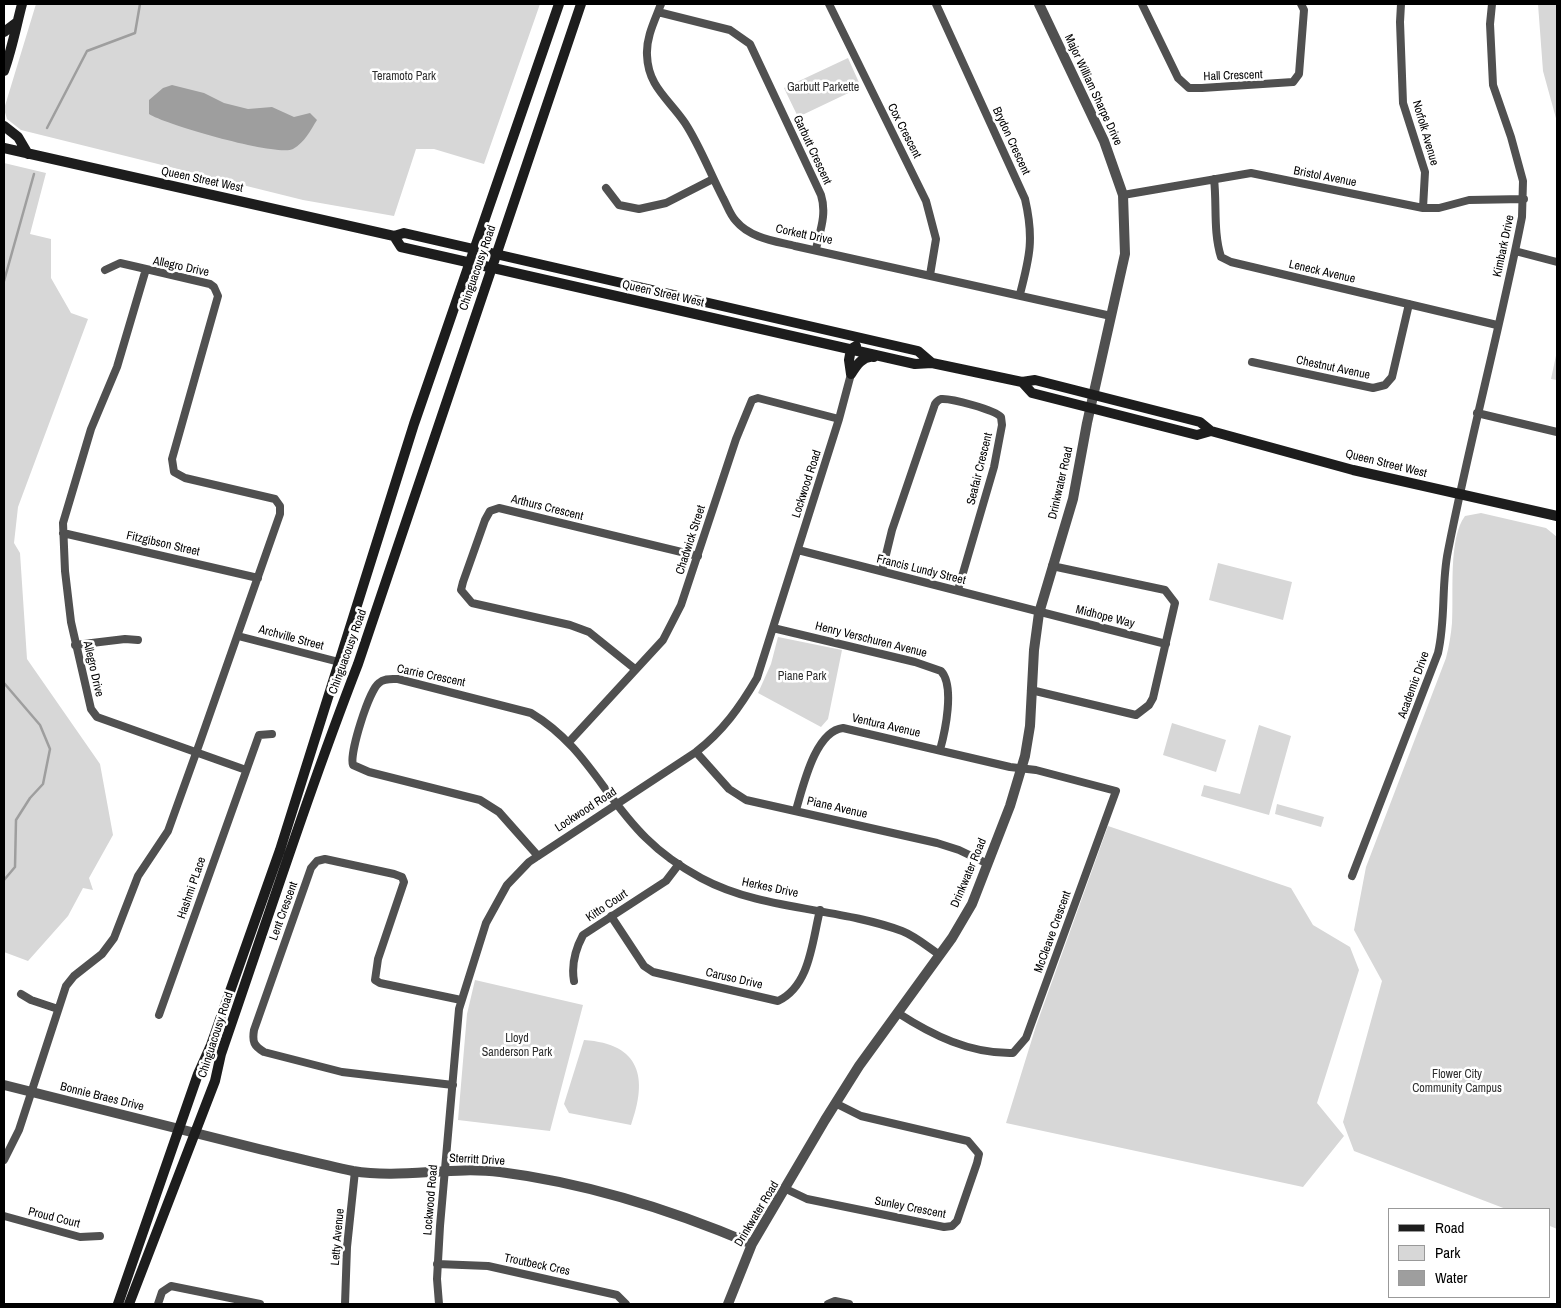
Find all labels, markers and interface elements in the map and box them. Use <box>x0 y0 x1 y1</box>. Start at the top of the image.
street label: Major William Sharpe Drive <box>1061 32 1125 148</box>
street label: Hall Crescent <box>1203 68 1263 84</box>
park label: Teramoto Park <box>372 70 436 84</box>
park label: Garbutt Parkette <box>787 81 859 95</box>
street label: Norfolk Avenue <box>1409 99 1441 167</box>
street label: Cox Crescent <box>884 101 924 161</box>
street label: Brydon Crescent <box>989 105 1033 177</box>
street label: Garbutt Crescent <box>790 113 834 187</box>
street label: Queen Street West <box>160 164 244 196</box>
street label: Bristol Avenue <box>1292 164 1358 190</box>
street label: Kimbark Drive <box>1490 214 1518 278</box>
street label: Corkett Drive <box>774 222 834 248</box>
street label: Chinguacousy Road <box>457 224 499 312</box>
street label: Allegro Drive <box>152 254 210 280</box>
street label: Leneck Avenue <box>1287 257 1357 287</box>
street label: Queen Street West <box>621 278 705 310</box>
street label: Chestnut Avenue <box>1295 353 1371 383</box>
street label: Seafair Crescent <box>964 431 996 507</box>
street label: Drinkwater Road <box>1046 445 1076 521</box>
street label: Queen Street West <box>1344 447 1428 481</box>
street label: Lockwood Road <box>789 448 825 520</box>
street label: Arthurs Crescent <box>509 492 585 524</box>
street label: Chadwick Street <box>673 503 709 577</box>
street label: Fitzgibson Street <box>125 529 201 559</box>
street label: Francis Lundy Street <box>875 552 967 588</box>
street label: Midhope Way <box>1074 603 1136 631</box>
street label: Chinguacousy Road <box>326 608 370 696</box>
street label: Henry Verschuren Avenue <box>814 619 928 661</box>
street label: Archville Street <box>257 622 325 654</box>
street label: Allegro Drive <box>80 640 106 698</box>
street label: Academic Drive <box>1395 650 1433 720</box>
street label: Carrie Crescent <box>396 662 466 690</box>
park label: Piane Park <box>778 670 826 684</box>
street label: Ventura Avenue <box>850 711 922 741</box>
street label: Lockwood Road <box>552 785 620 835</box>
street label: Piane Avenue <box>805 794 869 822</box>
street label: Drinkwater Road <box>948 836 990 910</box>
street label: Hashmi PLace <box>175 855 209 921</box>
street label: Herkes Drive <box>740 875 800 901</box>
street label: Lent Crescent <box>267 880 301 942</box>
street label: Kitto Court <box>583 887 631 925</box>
street label: McCleave Crescent <box>1032 889 1074 975</box>
street label: Caruso Drive <box>704 965 764 993</box>
street label: Chinguacousy Road <box>195 990 237 1080</box>
park label: Lloyd Sanderson Park <box>482 1032 552 1060</box>
park label: Flower City Community Campus <box>1412 1068 1502 1096</box>
street label: Bonnie Braes Drive <box>59 1080 145 1114</box>
street label: Sterritt Drive <box>449 1151 505 1169</box>
street label: Lockwood Road <box>421 1164 441 1236</box>
street label: Drinkwater Road <box>732 1179 782 1249</box>
street label: Sunley Crescent <box>873 1194 947 1222</box>
street label: Proud Court <box>27 1205 81 1231</box>
street label: Letty Avenue <box>328 1208 348 1266</box>
legend <box>1388 1208 1551 1298</box>
text: Road <box>1435 1217 1464 1238</box>
text: Park <box>1435 1242 1460 1263</box>
street label: Troutbeck Cres <box>503 1251 571 1279</box>
text: Water <box>1435 1267 1467 1288</box>

